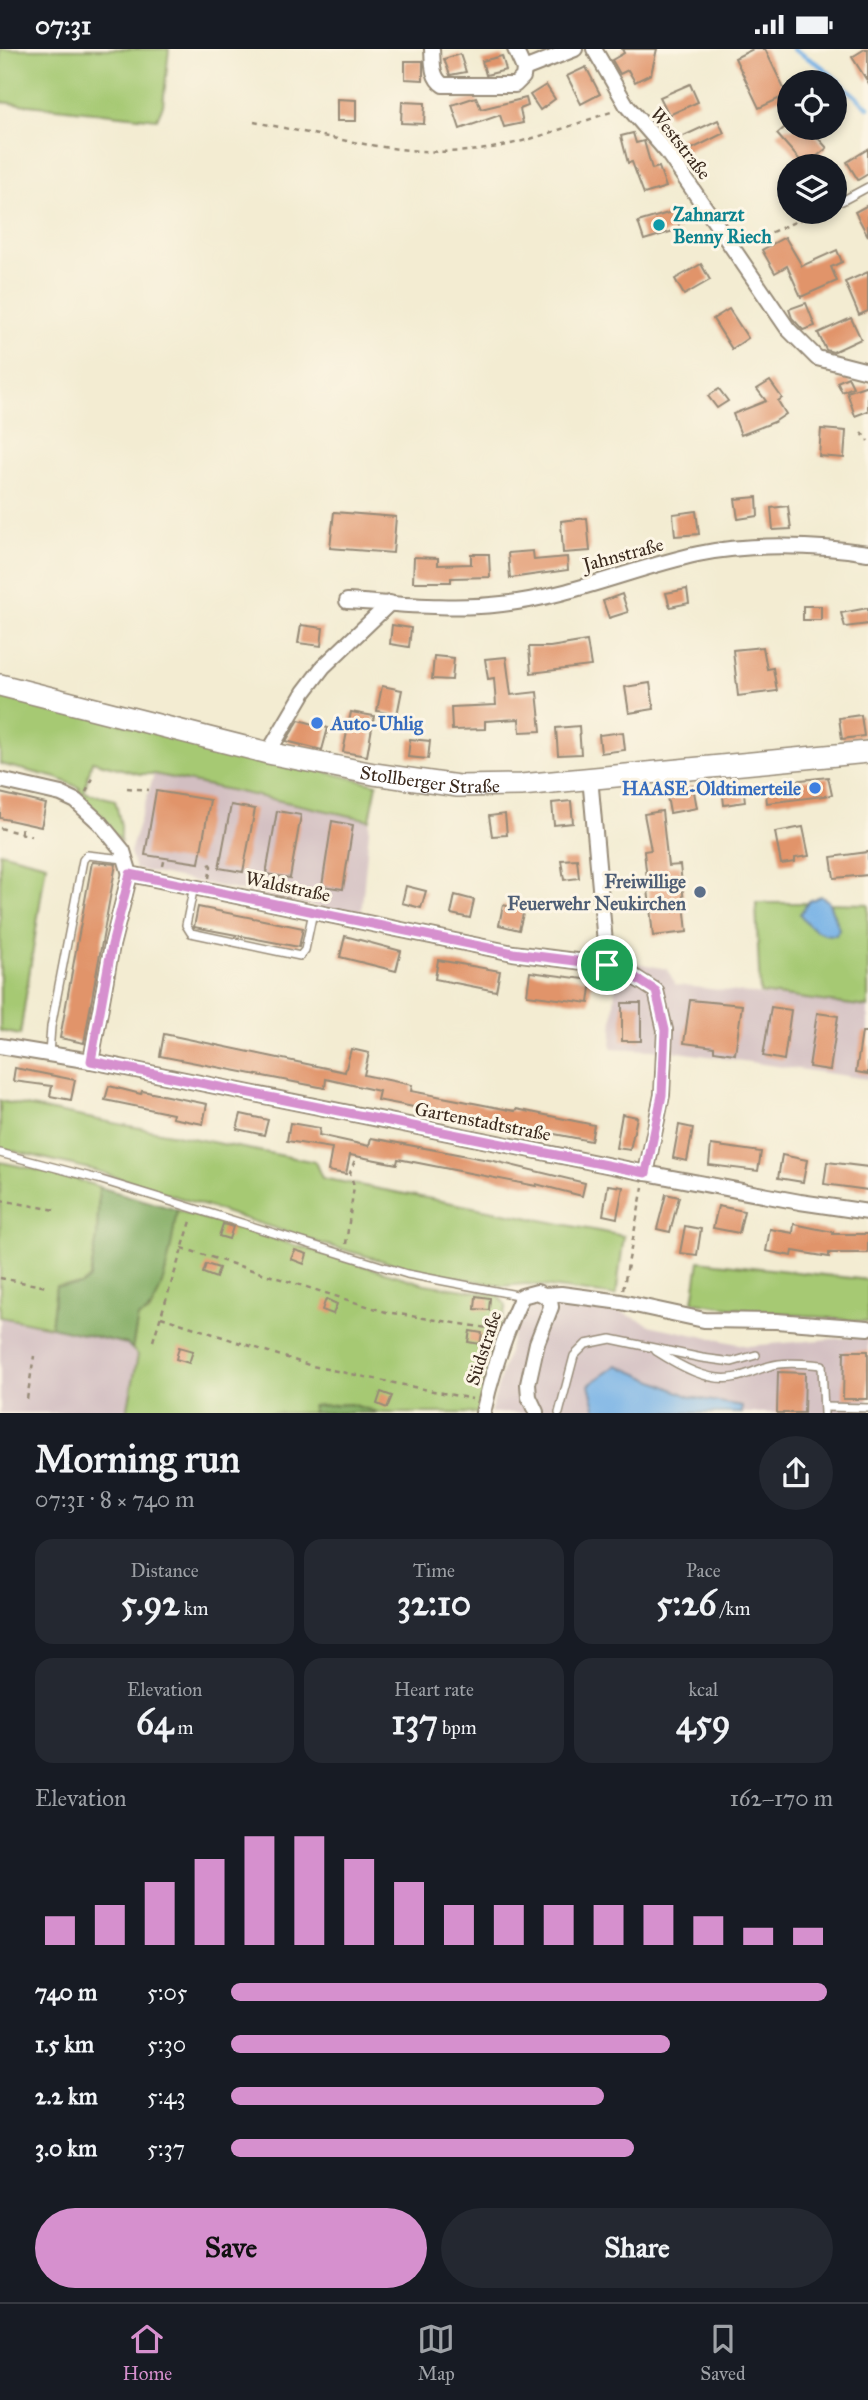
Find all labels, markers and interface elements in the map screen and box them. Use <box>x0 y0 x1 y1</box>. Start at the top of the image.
text: 07:31 <box>35 9 91 41</box>
map controls <box>777 70 847 224</box>
button: locate <box>777 70 847 140</box>
street label: Weststraße <box>645 103 716 184</box>
button: layers <box>777 154 847 224</box>
place label: Zahnarzt Benny Riech <box>673 203 772 249</box>
marker: Zahnarzt Benny Riech <box>651 217 667 233</box>
street label: Jahnstraße <box>578 533 666 578</box>
place label: Auto-Uhlig <box>329 712 424 736</box>
marker: Auto-Uhlig <box>309 715 325 731</box>
street label: Stollberger Straße <box>358 761 500 798</box>
place label: HAASE-Oldtimerteile <box>622 777 801 800</box>
marker: HAASE-Oldtimerteile <box>807 780 823 796</box>
street label: Waldstraße <box>243 866 333 907</box>
place label: Freiwillige Feuerwehr Neukirchen <box>507 870 687 915</box>
marker: Freiwillige Feuerwehr Neukirchen <box>692 884 708 900</box>
pin <box>577 935 637 995</box>
icon: arrive <box>588 946 626 984</box>
street label: Gartenstadtstraße <box>413 1097 553 1146</box>
street label: Südstraße <box>461 1308 506 1388</box>
text: Morning run <box>35 1436 240 1482</box>
button: share <box>759 1436 833 1510</box>
text: 07:31 · 8 × 740 m <box>35 1485 195 1513</box>
text: Distance <box>131 1559 199 1582</box>
text: Time <box>413 1559 455 1582</box>
text: Pace <box>686 1559 721 1582</box>
text: 5.92 <box>121 1582 180 1625</box>
text: 32:10 <box>397 1582 471 1625</box>
text: 5:26 <box>656 1582 716 1625</box>
text: km <box>180 1597 208 1620</box>
text: /km <box>716 1597 750 1620</box>
text: Elevation <box>127 1678 202 1701</box>
text: Heart rate <box>394 1678 474 1701</box>
text: kcal <box>688 1678 718 1701</box>
text: 64 <box>136 1701 173 1744</box>
text: 137 <box>391 1701 438 1744</box>
text: 459 <box>676 1701 731 1744</box>
text: m <box>173 1716 193 1739</box>
text: bpm <box>438 1716 477 1739</box>
text: Elevation <box>35 1784 126 1812</box>
text: 162–170 m <box>730 1784 833 1812</box>
text: 740 m <box>35 1978 97 2006</box>
text: 5:05 <box>147 1978 188 2006</box>
text: 1.5 km <box>35 2030 94 2058</box>
text: 5:30 <box>147 2030 186 2058</box>
text: 2.2 km <box>35 2082 98 2110</box>
text: 5:43 <box>147 2082 186 2110</box>
text: 3.0 km <box>35 2134 97 2162</box>
text: 5:37 <box>147 2134 185 2162</box>
button: Save <box>35 2208 427 2288</box>
button: Share <box>441 2208 833 2288</box>
tab: Home <box>123 2320 172 2385</box>
tab: Map <box>417 2320 455 2385</box>
tab: Saved <box>700 2320 745 2385</box>

